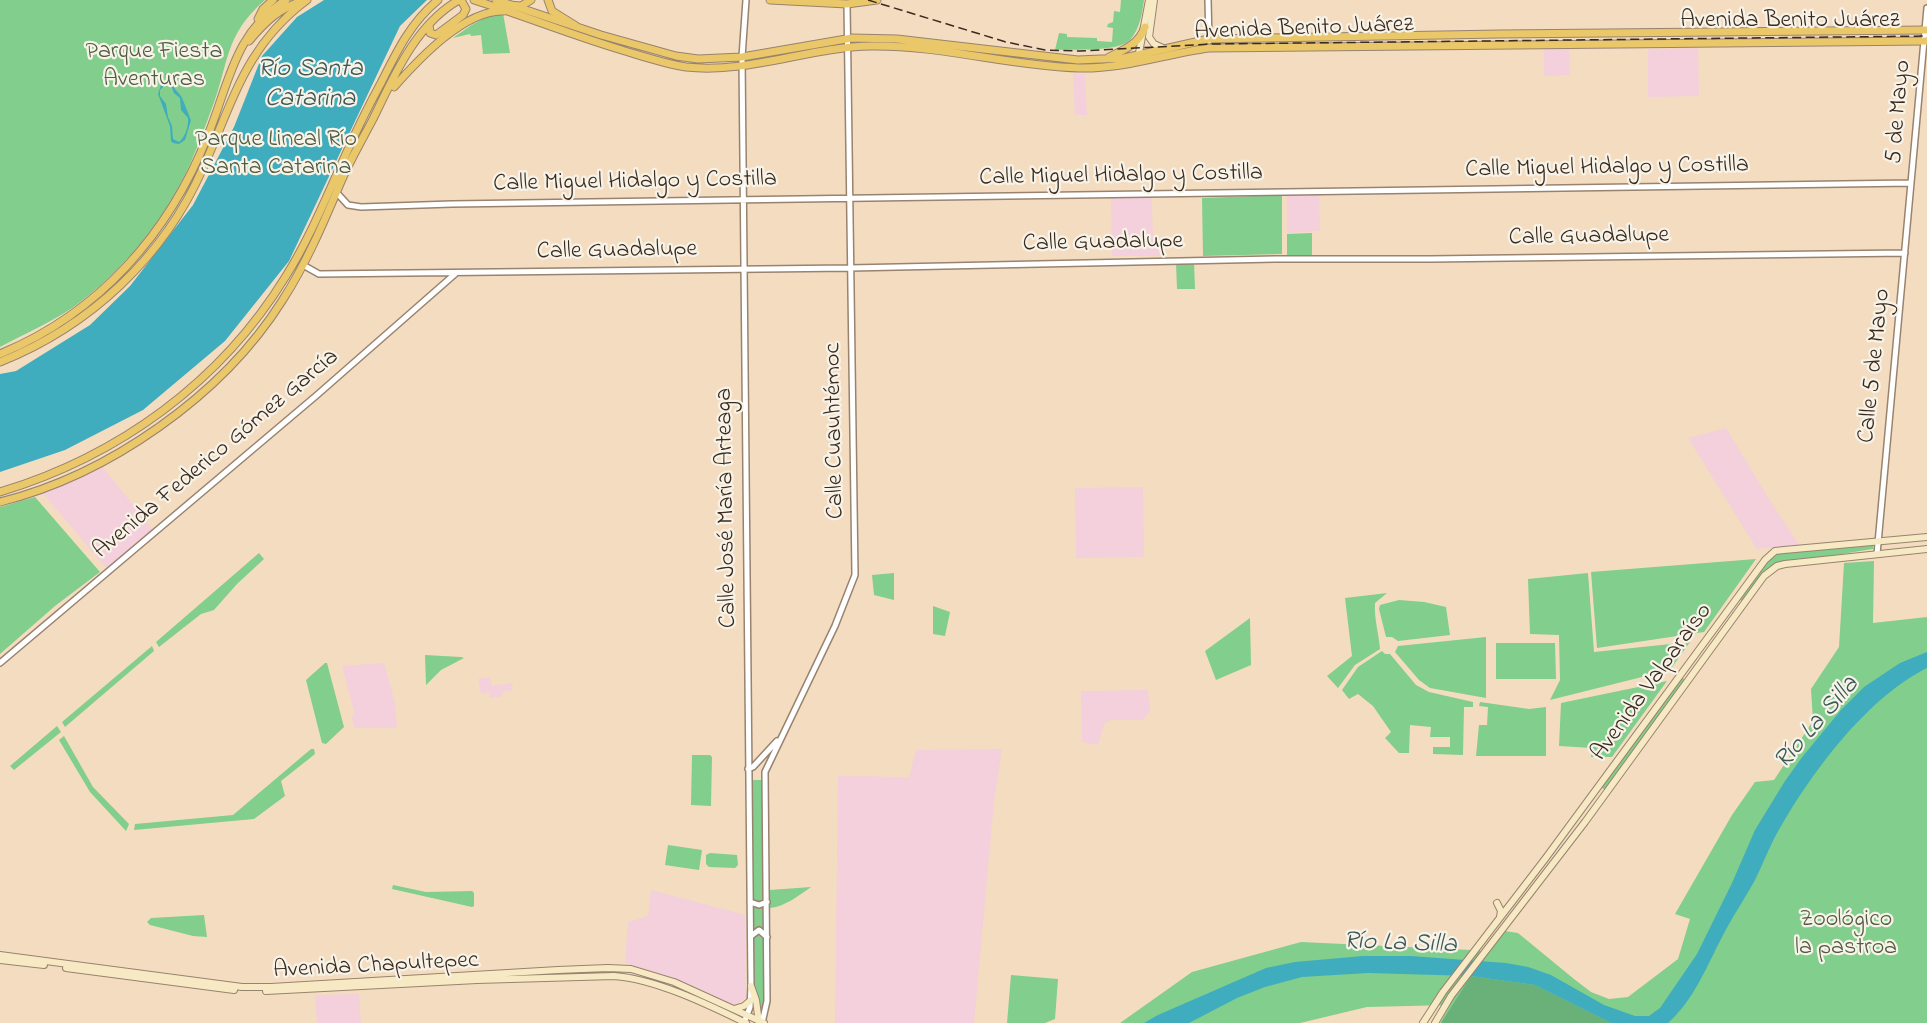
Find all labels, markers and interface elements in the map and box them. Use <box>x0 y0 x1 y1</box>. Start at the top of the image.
street label: Avenida Benito Juárez <box>1680 8 1900 36</box>
street label: Avenida Benito Juárez <box>1194 12 1414 48</box>
park label: Parque Fiesta Aventuras <box>85 39 223 95</box>
water label: Río Santa Catarina <box>257 55 363 116</box>
street label: 5 de Mayo <box>1881 59 1919 165</box>
park label: Parque Lineal Río Santa Catarina <box>195 127 357 183</box>
street label: Calle Miguel Hidalgo y Costilla <box>1465 152 1749 186</box>
street label: Calle Miguel Hidalgo y Costilla <box>979 160 1263 194</box>
street label: Calle Miguel Hidalgo y Costilla <box>493 166 777 200</box>
street label: Calle Guadalupe <box>1508 222 1670 254</box>
street label: Calle Guadalupe <box>1022 228 1184 260</box>
street label: Calle Guadalupe <box>536 236 698 268</box>
street label: Calle 5 de Mayo <box>1854 287 1898 445</box>
street label: Calle Cuauhtémoc <box>820 343 852 519</box>
street label: Avenida Federico Gómez García <box>88 344 346 566</box>
street label: Calle José María Arteaga <box>712 388 744 628</box>
street label: Avenida Valparaíso <box>1586 599 1720 767</box>
water label: Río La Silla <box>1769 671 1867 777</box>
park label: Zoológico la pastroa <box>1795 907 1897 963</box>
water label: Río La Silla <box>1343 927 1457 963</box>
street label: Avenida Chapultepec <box>273 947 479 987</box>

